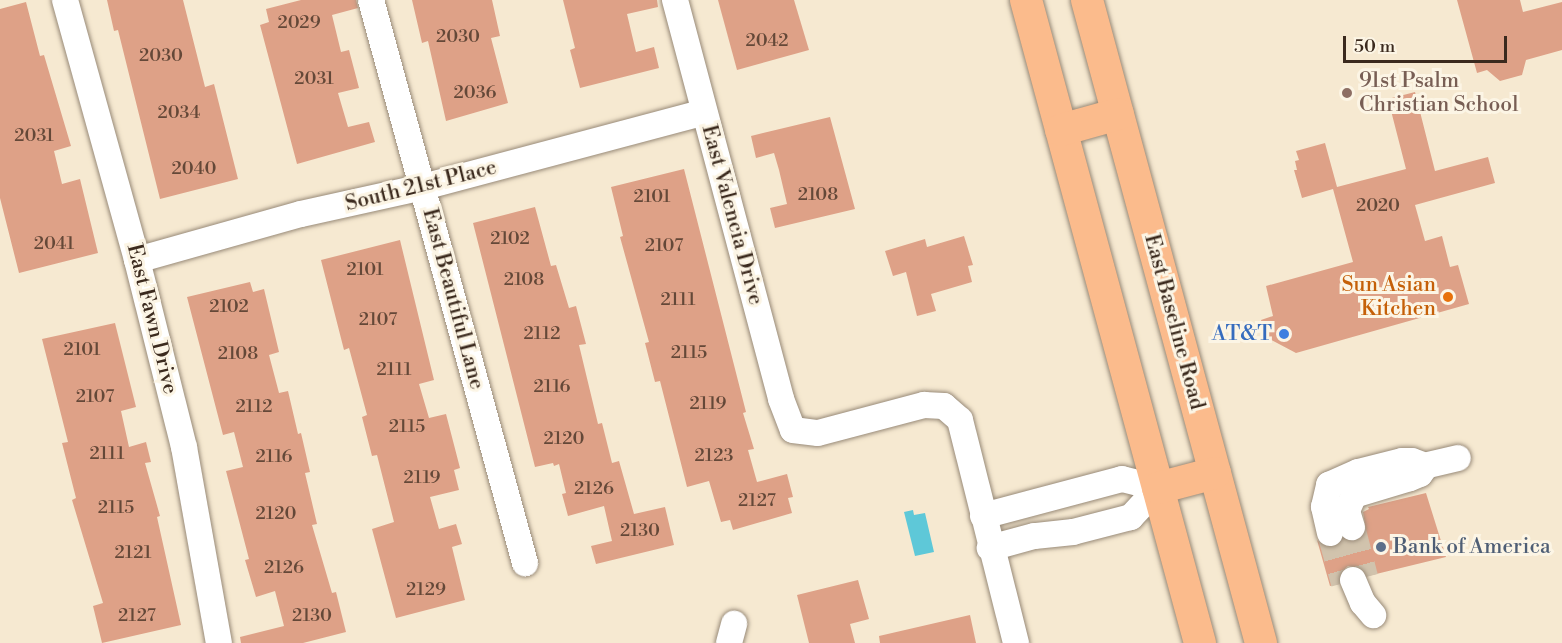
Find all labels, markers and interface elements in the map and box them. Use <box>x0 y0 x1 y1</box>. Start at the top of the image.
house number: 2029 <box>277 12 321 34</box>
scale bar <box>1346 24 1510 62</box>
house number: 2030 <box>436 26 480 48</box>
house number: 2042 <box>745 30 789 52</box>
text: 50 m <box>1354 35 1395 58</box>
house number: 2030 <box>139 45 183 67</box>
house number: 2031 <box>294 68 334 90</box>
place label: 91st Psalm Christian School <box>1359 68 1518 118</box>
house number: 2036 <box>453 82 497 104</box>
marker: 91st Psalm Christian School <box>1340 86 1354 100</box>
house number: 2034 <box>157 102 201 124</box>
street label: East Valencia Drive <box>696 122 768 308</box>
house number: 2031 <box>14 125 54 147</box>
street label: South 21st Place <box>343 155 499 217</box>
house number: 2040 <box>172 158 216 180</box>
house number: 2108 <box>798 184 838 206</box>
house number: 2101 <box>634 186 670 208</box>
house number: 2020 <box>1356 195 1400 217</box>
street label: East Beautiful Lane <box>417 206 489 392</box>
house number: 2102 <box>490 228 530 250</box>
street label: East Baseline Road <box>1138 231 1210 413</box>
house number: 2041 <box>34 233 74 255</box>
house number: 2107 <box>645 235 683 257</box>
street label: East Fawn Drive <box>121 241 183 397</box>
house number: 2101 <box>347 259 383 281</box>
house number: 2108 <box>504 269 544 291</box>
place label: Sun Asian Kitchen <box>1341 272 1436 322</box>
house number: 2111 <box>661 289 695 311</box>
marker: Sun Asian Kitchen <box>1441 290 1455 304</box>
house number: 2102 <box>209 296 249 318</box>
house number: 2107 <box>359 309 397 331</box>
place label: AT&T <box>1212 321 1272 347</box>
house number: 2112 <box>523 323 561 345</box>
marker: AT&T <box>1277 327 1291 341</box>
house number: 2101 <box>64 339 100 361</box>
house number: 2115 <box>671 342 707 364</box>
house number: 2108 <box>218 343 258 365</box>
house number: 2111 <box>377 359 411 381</box>
house number: 2116 <box>534 376 570 398</box>
house number: 2107 <box>76 386 114 408</box>
house number: 2119 <box>690 393 726 415</box>
house number: 2112 <box>235 396 273 418</box>
house number: 2115 <box>389 416 425 438</box>
house number: 2120 <box>544 428 584 450</box>
house number: 2111 <box>90 443 124 465</box>
house number: 2123 <box>695 445 733 467</box>
house number: 2116 <box>256 446 292 468</box>
house number: 2119 <box>404 467 440 489</box>
house number: 2126 <box>574 478 614 500</box>
house number: 2127 <box>738 490 776 512</box>
house number: 2115 <box>98 497 134 519</box>
house number: 2120 <box>256 503 296 525</box>
house number: 2130 <box>620 520 660 542</box>
place label: Bank of America <box>1393 534 1551 560</box>
marker: Bank of America <box>1374 540 1388 554</box>
house number: 2121 <box>115 542 151 564</box>
house number: 2126 <box>264 557 304 579</box>
house number: 2129 <box>406 579 446 601</box>
house number: 2127 <box>118 605 156 627</box>
house number: 2130 <box>292 605 332 627</box>

